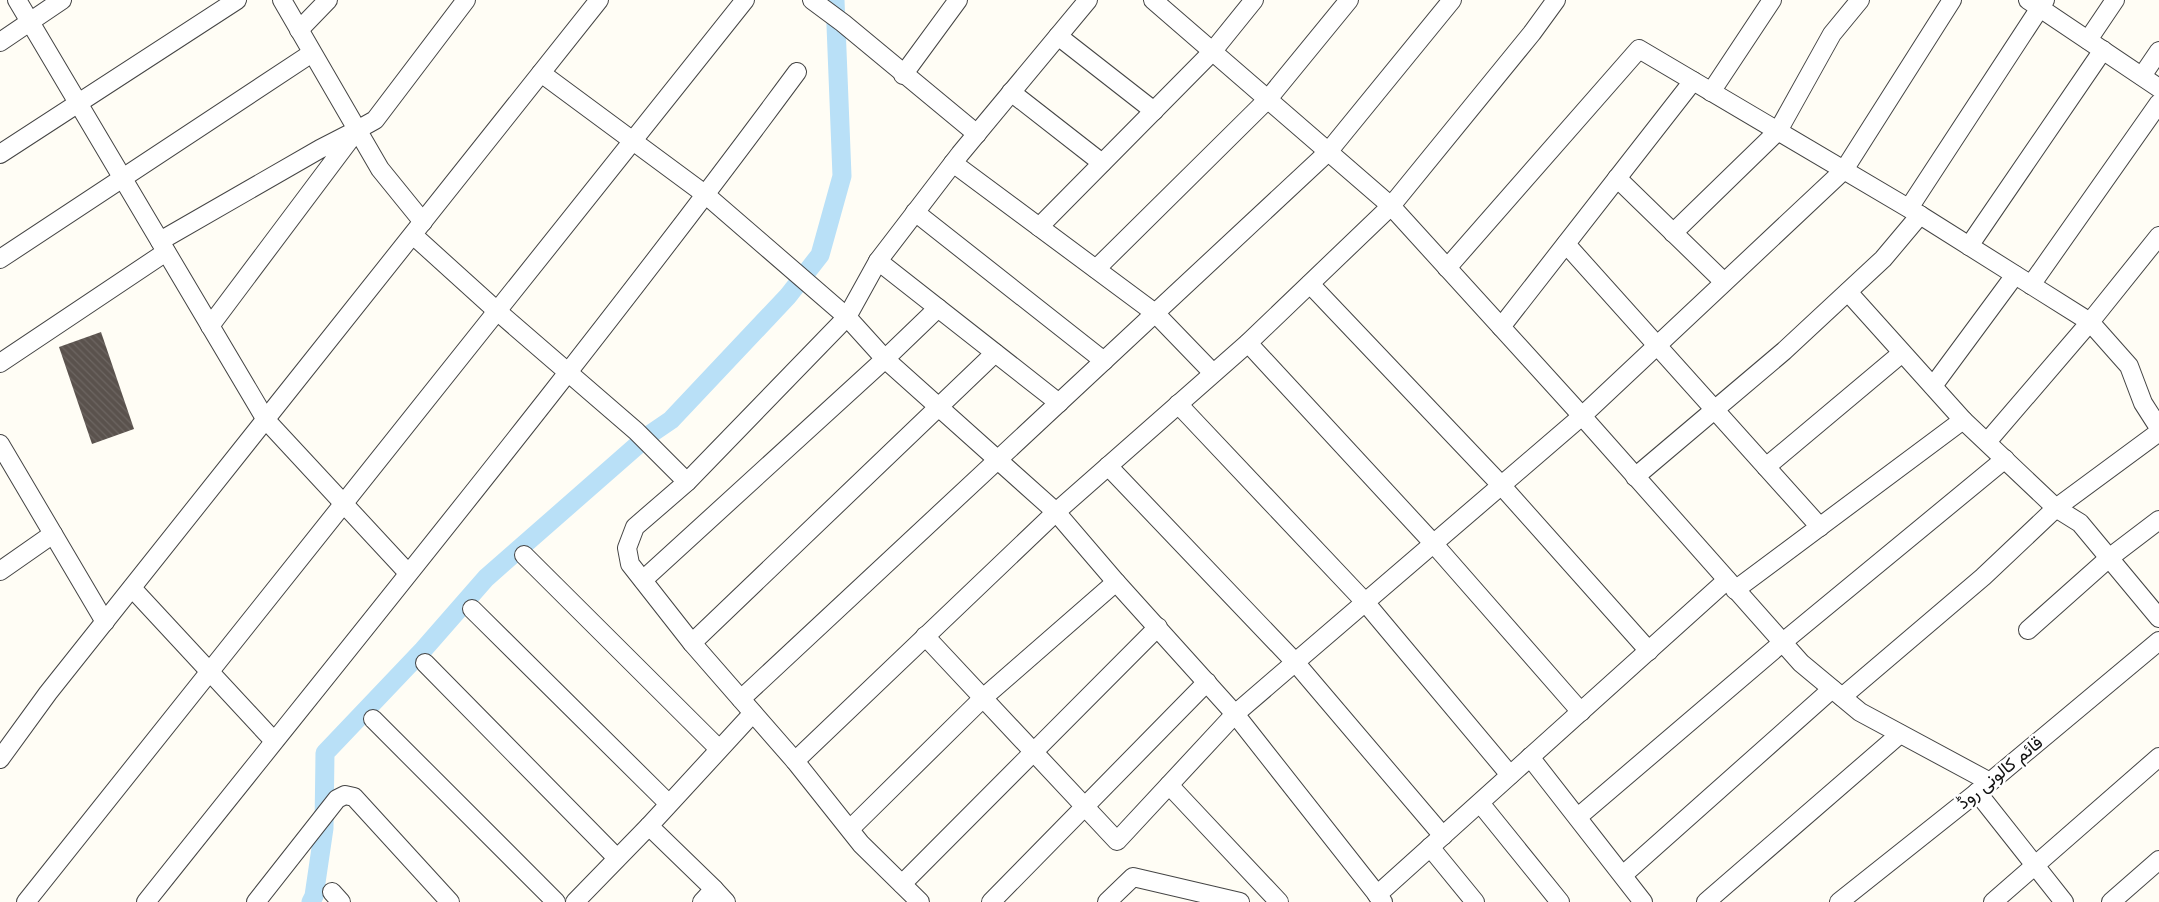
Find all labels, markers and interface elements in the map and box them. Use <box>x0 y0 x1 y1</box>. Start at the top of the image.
street label: قائم کالونی روڈ <box>1951 730 2049 816</box>

